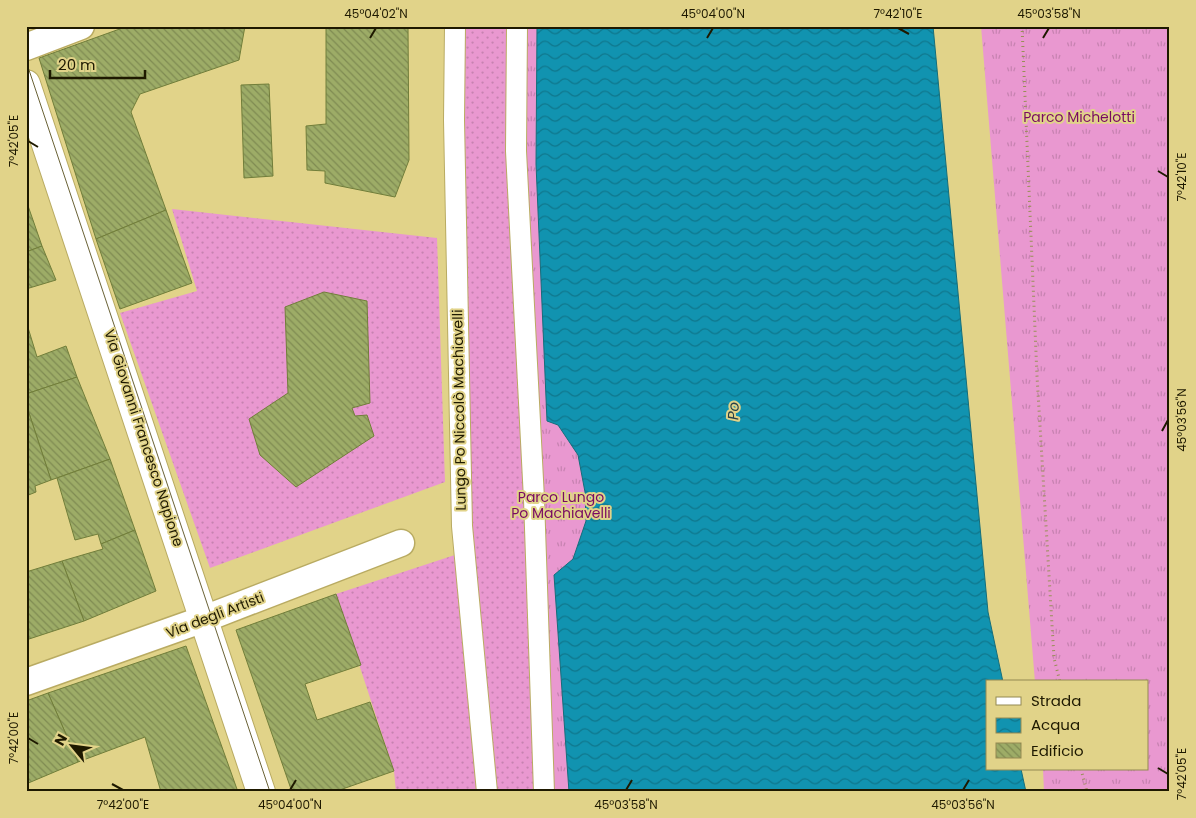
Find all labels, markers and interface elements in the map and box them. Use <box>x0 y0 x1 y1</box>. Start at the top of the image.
text: 45°04'02"N <box>344 5 408 22</box>
text: 45°04'00"N <box>681 5 745 22</box>
text: 7°42'10"E <box>874 5 922 22</box>
text: 45°03'58"N <box>1017 5 1081 22</box>
scale bar <box>50 48 145 80</box>
text: 20 m <box>58 54 96 75</box>
park label: Parco Michelotti <box>1023 107 1135 127</box>
text: 7°42'05"E <box>5 115 22 167</box>
text: 7°42'10"E <box>1173 153 1190 201</box>
street label: Lungo Po Niccolò Machiavelli <box>447 309 471 511</box>
street label: Via Giovanni Francesco Napione <box>99 327 189 549</box>
text: 45°03'56"N <box>1173 388 1190 452</box>
water label: Po <box>722 401 744 421</box>
park label: Parco Lungo Po Machiavelli <box>511 487 611 523</box>
street label: Via degli Artisti <box>163 587 267 643</box>
legend <box>986 680 1148 770</box>
text: Strada <box>1031 690 1081 711</box>
text: 7°42'00"E <box>5 712 22 764</box>
text: Acqua <box>1031 714 1080 735</box>
north arrow <box>48 720 98 770</box>
text: N <box>49 730 72 749</box>
text: Edificio <box>1031 740 1084 761</box>
text: 7°42'05"E <box>1173 748 1190 800</box>
text: 7°42'00"E <box>97 796 149 813</box>
text: 45°04'00"N <box>258 796 322 813</box>
text: 45°03'58"N <box>594 796 658 813</box>
text: 45°03'56"N <box>931 796 995 813</box>

